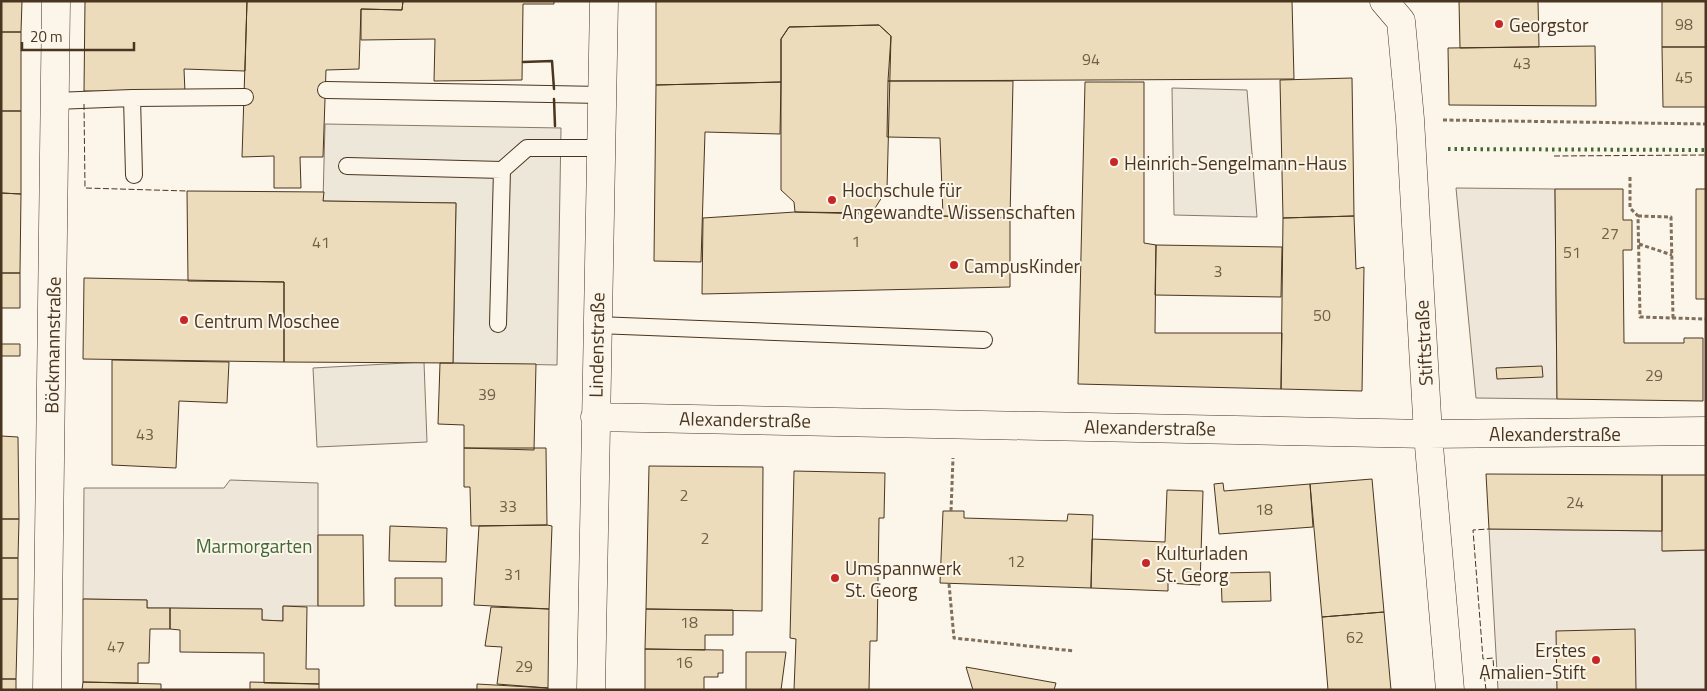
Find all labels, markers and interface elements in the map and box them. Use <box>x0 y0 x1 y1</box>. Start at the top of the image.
place label: Georgstor <box>1509 10 1589 39</box>
house number: 98 <box>1675 12 1693 36</box>
marker: Georgstor <box>1493 18 1505 30</box>
scale bar <box>22 20 135 52</box>
text: 20 m <box>30 25 63 48</box>
house number: 94 <box>1082 47 1100 71</box>
house number: 43 <box>1513 51 1531 75</box>
house number: 45 <box>1675 65 1693 89</box>
place label: Heinrich-Sengelmann-Haus <box>1124 148 1347 177</box>
marker: Heinrich-Sengelmann-Haus <box>1108 156 1120 168</box>
place label: Hochschule für Angewandte Wissenschaften <box>842 175 1075 226</box>
marker: Hochschule für Angewandte Wissenschaften <box>826 194 838 206</box>
house number: 27 <box>1601 221 1619 245</box>
house number: 1 <box>852 229 860 253</box>
house number: 41 <box>312 230 330 254</box>
house number: 51 <box>1563 240 1581 264</box>
place label: CampusKinder <box>964 251 1080 280</box>
marker: CampusKinder <box>948 259 960 271</box>
house number: 3 <box>1214 259 1222 283</box>
street label: Böckmannstraße <box>36 276 68 414</box>
street label: Lindenstraße <box>581 292 611 398</box>
street label: Stiftstraße <box>1406 299 1440 387</box>
house number: 50 <box>1313 303 1331 327</box>
place label: Centrum Moschee <box>194 306 340 335</box>
marker: Centrum Moschee <box>178 314 190 326</box>
house number: 29 <box>1645 363 1663 387</box>
house number: 39 <box>478 382 496 406</box>
street label: Alexanderstraße <box>679 403 811 435</box>
street label: Alexanderstraße <box>1084 411 1216 443</box>
street label: Alexanderstraße <box>1489 419 1621 448</box>
house number: 43 <box>136 422 154 446</box>
house number: 2 <box>680 483 688 507</box>
house number: 24 <box>1566 490 1584 514</box>
house number: 33 <box>499 494 517 518</box>
house number: 18 <box>1255 497 1273 521</box>
house number: 2 <box>701 526 709 550</box>
park label: Marmorgarten <box>196 531 312 560</box>
place label: Kulturladen St. Georg <box>1156 538 1248 589</box>
house number: 12 <box>1007 549 1025 573</box>
place label: Umspannwerk St. Georg <box>845 553 961 604</box>
marker: Kulturladen St. Georg <box>1140 557 1152 569</box>
house number: 31 <box>504 562 522 586</box>
marker: Umspannwerk St. Georg <box>829 572 841 584</box>
house number: 18 <box>680 610 698 634</box>
house number: 62 <box>1346 625 1364 649</box>
house number: 47 <box>107 634 125 658</box>
place label: Erstes Amalien-Stift <box>1479 635 1586 686</box>
house number: 16 <box>675 650 693 674</box>
house number: 29 <box>515 654 533 678</box>
marker: Erstes Amalien-Stift <box>1590 654 1602 666</box>

